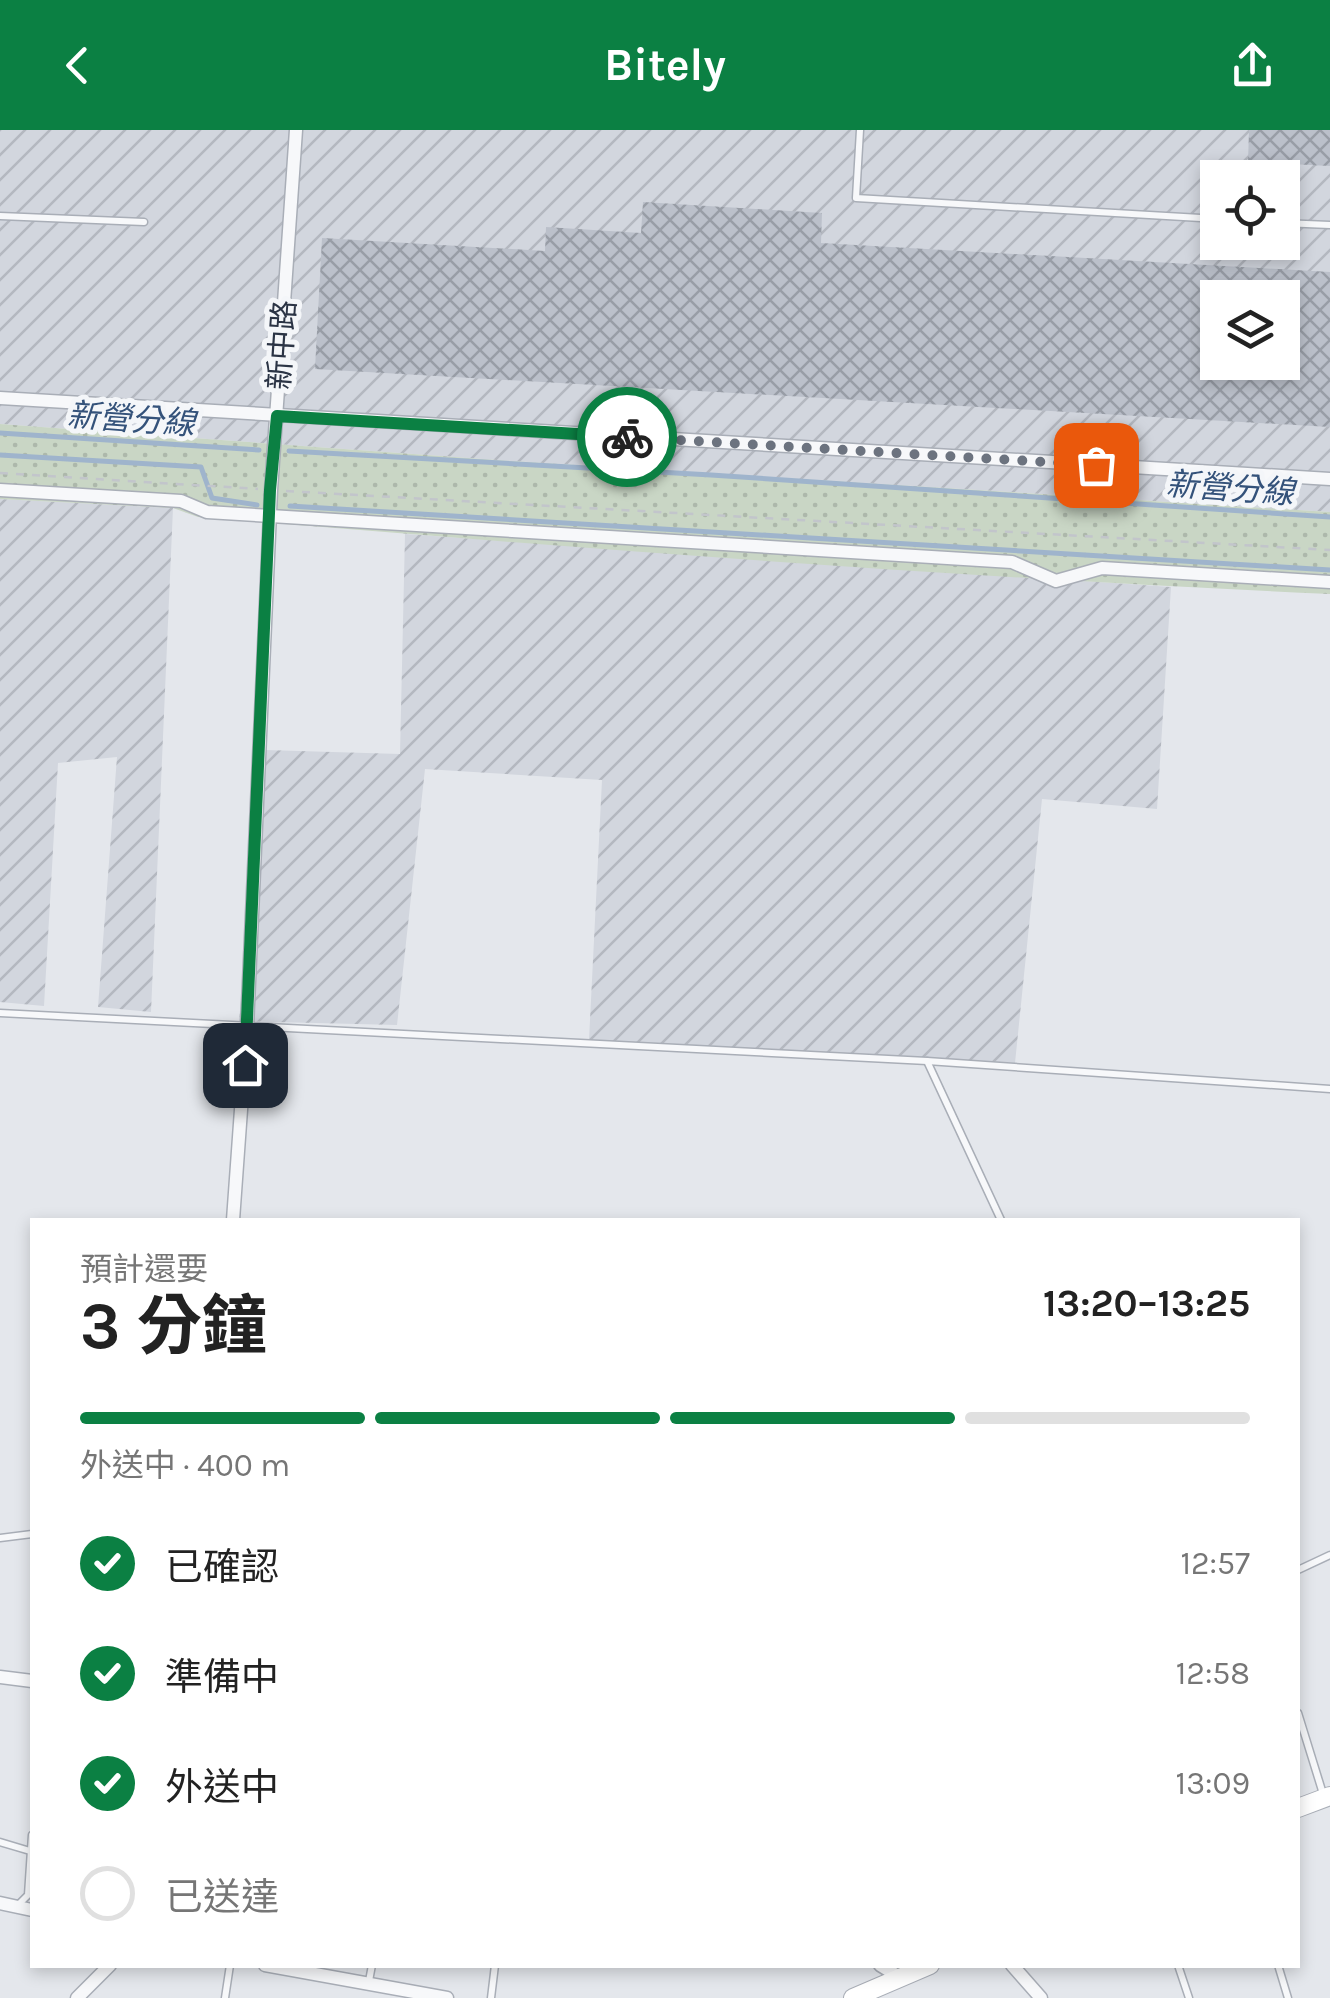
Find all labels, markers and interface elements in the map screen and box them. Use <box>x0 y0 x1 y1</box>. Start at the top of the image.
icon: back <box>50 38 105 93</box>
icon: share <box>1225 38 1280 93</box>
text: Bitely <box>604 39 726 91</box>
map controls <box>1200 160 1300 380</box>
button: locate <box>1200 160 1300 260</box>
button: layers <box>1200 280 1300 380</box>
street label: 新中路 <box>261 299 303 391</box>
courier <box>577 387 677 487</box>
water label: 新營分線 <box>66 397 199 443</box>
icon: bike <box>600 410 655 465</box>
pin <box>1054 423 1139 508</box>
icon: bag <box>1069 438 1124 493</box>
water label: 新營分線 <box>1165 466 1298 512</box>
pin <box>203 1023 288 1108</box>
icon: home <box>218 1038 273 1093</box>
text: 預計還要 <box>80 1251 208 1288</box>
text: 13:20–13:25 <box>1043 1281 1250 1326</box>
text: 3 分鐘 <box>80 1288 267 1364</box>
text: 外送中 · 400 m <box>80 1447 290 1484</box>
icon: check <box>80 1536 135 1591</box>
text: 已確認 <box>165 1545 279 1590</box>
text: 12:57 <box>1180 1545 1250 1582</box>
icon: check <box>80 1646 135 1701</box>
text: 準備中 <box>165 1655 279 1700</box>
text: 12:58 <box>1176 1655 1250 1692</box>
icon: check <box>80 1756 135 1811</box>
text: 外送中 <box>165 1765 279 1810</box>
text: 13:09 <box>1176 1765 1250 1802</box>
text: 已送達 <box>165 1875 279 1920</box>

